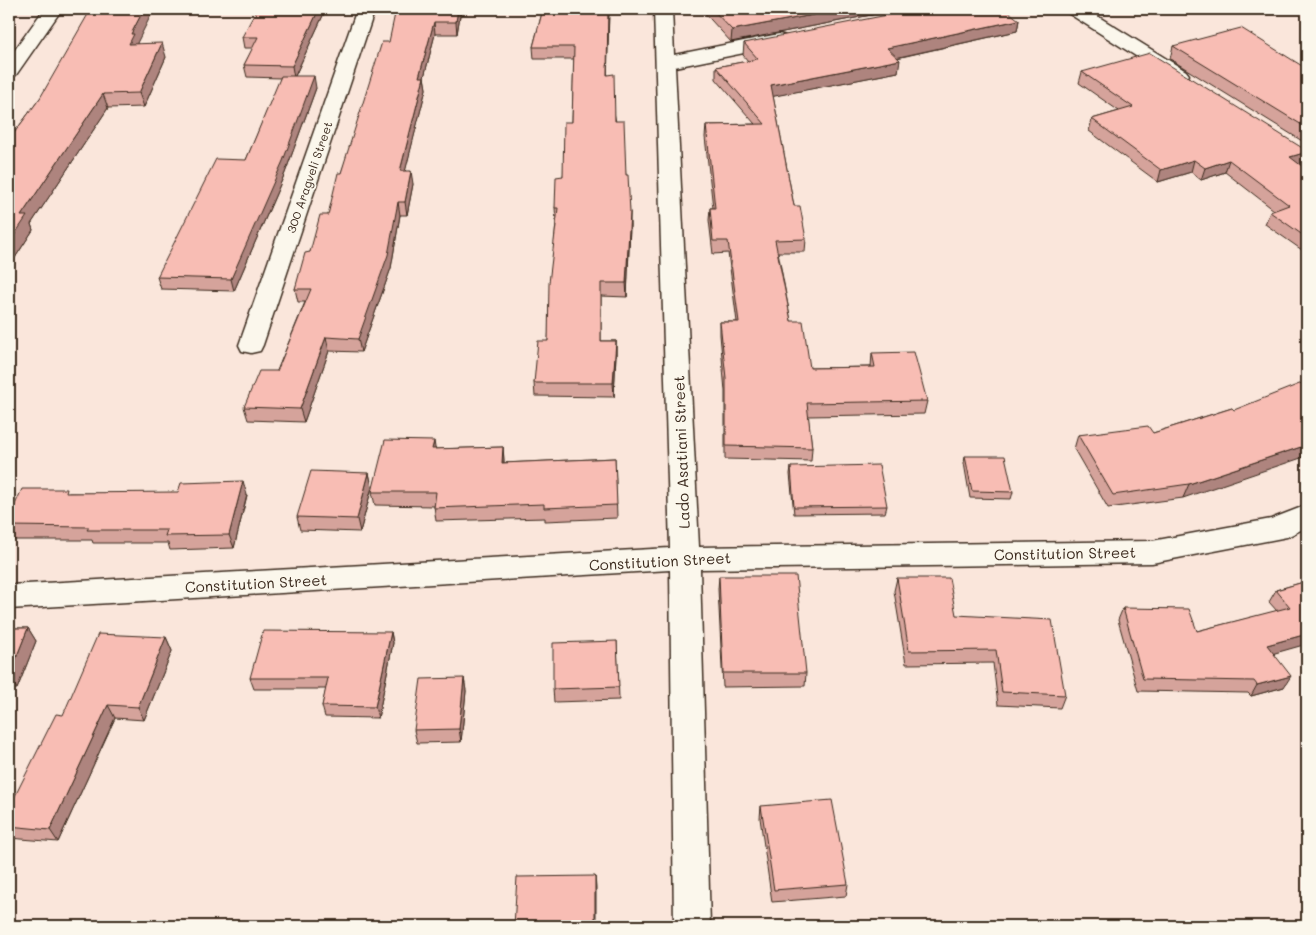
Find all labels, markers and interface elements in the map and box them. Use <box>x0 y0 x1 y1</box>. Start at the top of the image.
street label: 300 Aragveli Street <box>282 119 336 235</box>
street label: Lado Asatiani Street <box>668 375 694 529</box>
street label: Constitution Street <box>994 542 1136 564</box>
street label: Constitution Street <box>588 547 732 575</box>
street label: Constitution Street <box>184 569 328 597</box>

